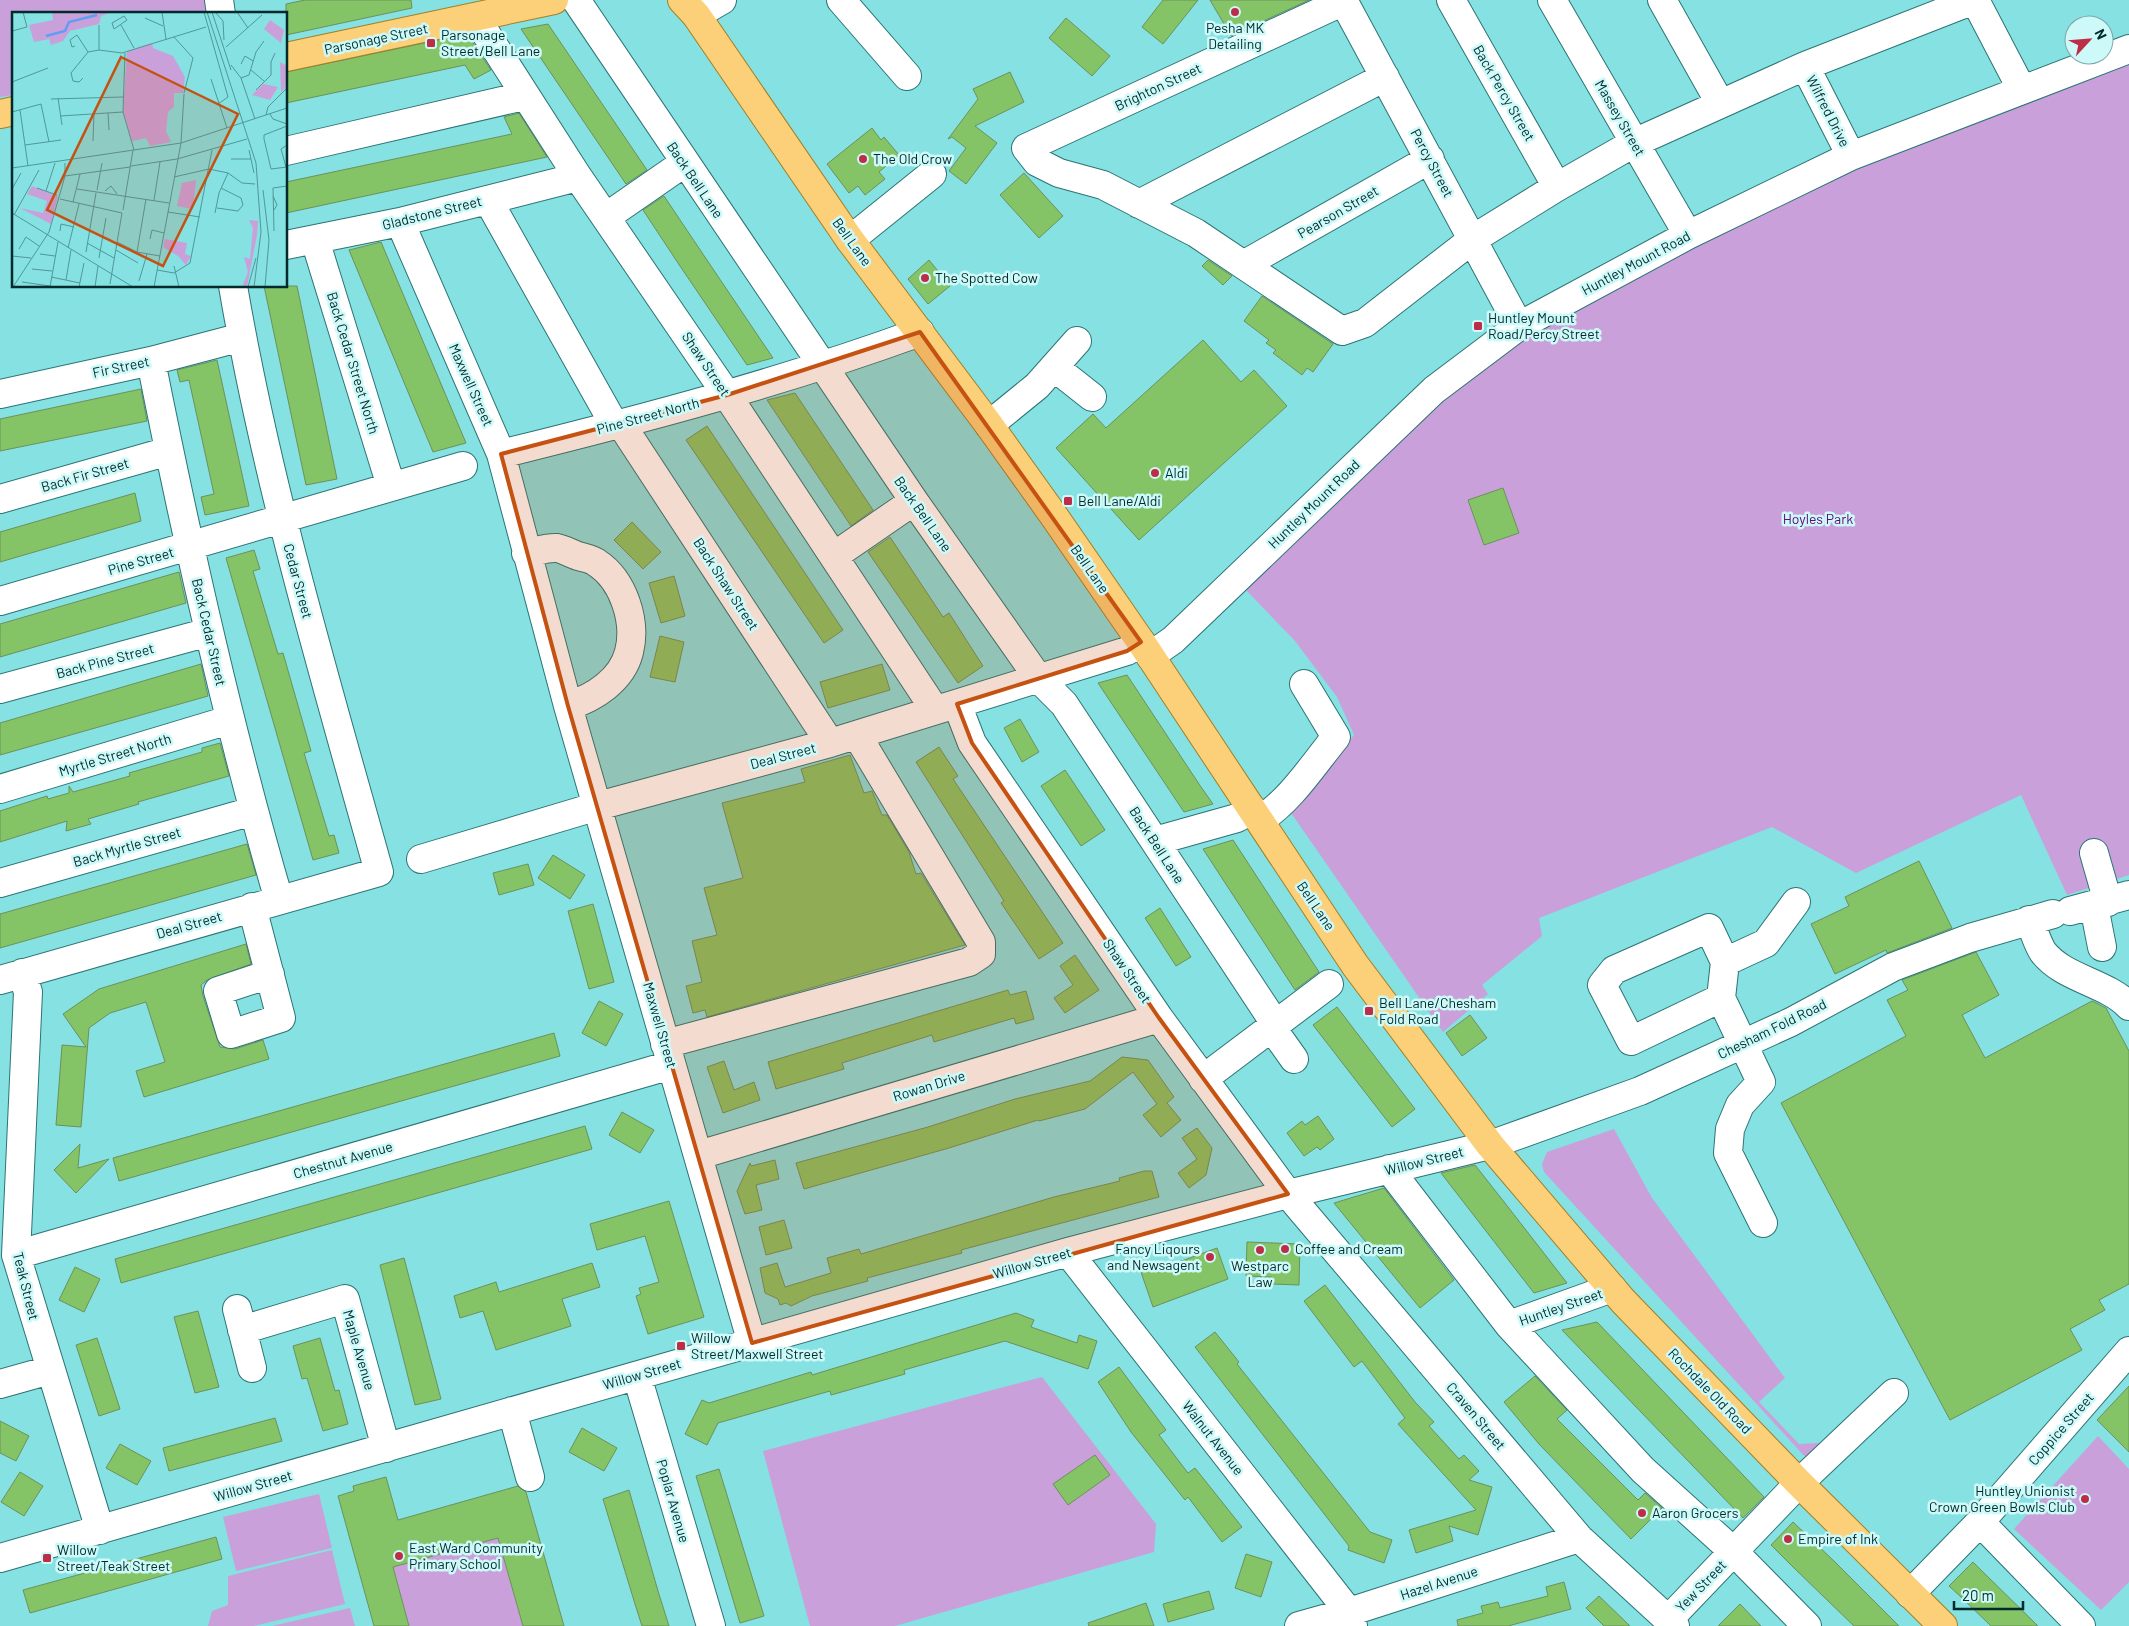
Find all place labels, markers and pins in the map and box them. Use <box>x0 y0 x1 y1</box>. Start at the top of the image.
marker: Pesha MK Detailing <box>1229 6 1241 18</box>
place label: Pesha MK Detailing <box>1206 19 1265 52</box>
place label: Parsonage Street/Bell Lane <box>441 26 540 59</box>
marker: Parsonage Street/Bell Lane <box>425 37 437 49</box>
place label: The Old Crow <box>873 150 952 167</box>
marker: The Old Crow <box>857 153 869 165</box>
place label: The Spotted Cow <box>935 269 1038 286</box>
marker: The Spotted Cow <box>919 272 931 284</box>
place label: Huntley Mount Road/Percy Street <box>1488 309 1600 342</box>
marker: Huntley Mount Road/Percy Street <box>1472 320 1484 332</box>
place label: Aldi <box>1165 464 1188 481</box>
marker: Aldi <box>1149 467 1161 479</box>
place label: Bell Lane/Aldi <box>1078 492 1161 509</box>
marker: Bell Lane/Aldi <box>1062 495 1074 507</box>
place label: Bell Lane/Chesham Fold Road <box>1379 994 1496 1027</box>
marker: Bell Lane/Chesham Fold Road <box>1363 1005 1375 1017</box>
place label: Fancy Liqours and Newsagent <box>1107 1240 1200 1273</box>
place label: Coffee and Cream <box>1295 1240 1403 1257</box>
marker: Coffee and Cream <box>1279 1243 1291 1255</box>
marker: Westparc Law <box>1254 1244 1266 1256</box>
marker: Fancy Liqours and Newsagent <box>1204 1251 1216 1263</box>
place label: Westparc Law <box>1231 1257 1289 1290</box>
place label: Willow Street/Maxwell Street <box>691 1329 823 1362</box>
marker: Willow Street/Maxwell Street <box>675 1340 687 1352</box>
place label: Huntley Unionist Crown Green Bowls Club <box>1929 1482 2075 1515</box>
marker: Huntley Unionist Crown Green Bowls Club <box>2079 1493 2091 1505</box>
place label: Aaron Grocers <box>1652 1504 1739 1521</box>
marker: Aaron Grocers <box>1636 1507 1648 1519</box>
place label: Empire of Ink <box>1798 1530 1878 1547</box>
marker: Empire of Ink <box>1782 1533 1794 1545</box>
place label: East Ward Community Primary School <box>409 1539 543 1572</box>
place label: Willow Street/Teak Street <box>57 1541 170 1574</box>
marker: East Ward Community Primary School <box>393 1550 405 1562</box>
marker: Willow Street/Teak Street <box>41 1552 53 1564</box>

